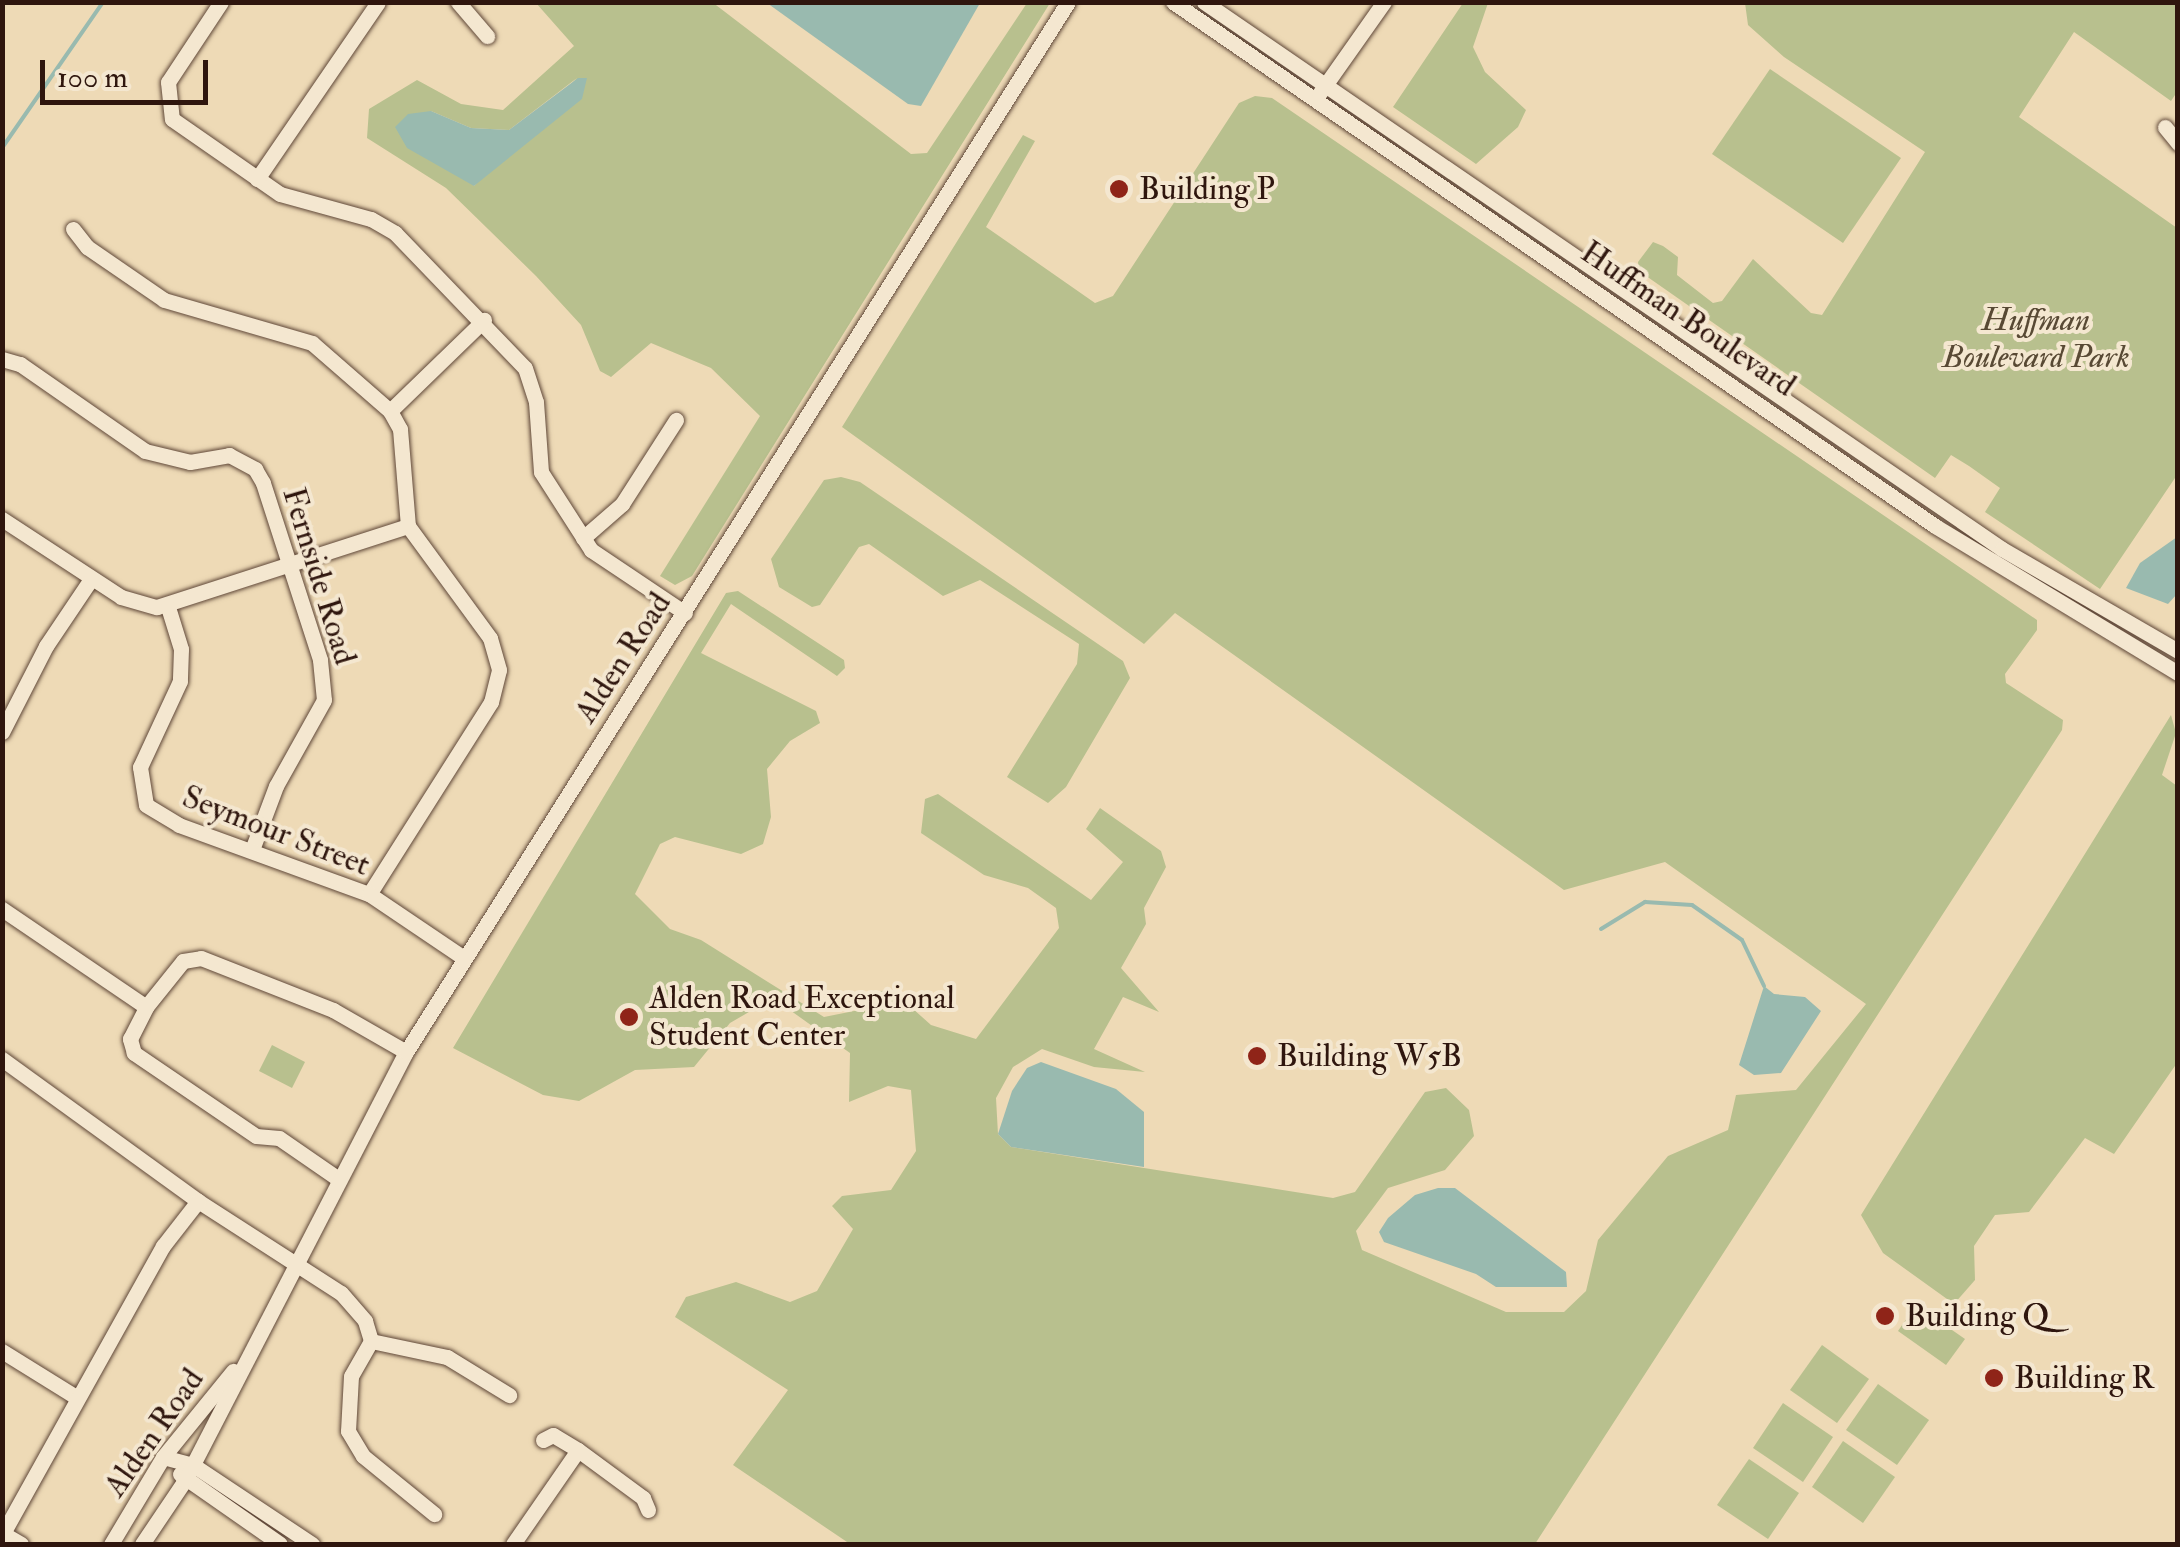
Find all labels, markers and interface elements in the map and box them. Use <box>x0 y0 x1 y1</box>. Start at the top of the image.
scale bar <box>45 40 212 102</box>
text: 100 m <box>57 59 128 96</box>
place label: Building P <box>1139 170 1275 208</box>
marker: Building P <box>1108 178 1130 200</box>
street label: Huffman Boulevard <box>1573 233 1803 405</box>
park label: Huffman Boulevard Park <box>1942 302 2130 377</box>
street label: Fernside Road <box>274 483 364 669</box>
street label: Alden Road <box>567 586 679 730</box>
street label: Seymour Street <box>177 778 375 884</box>
place label: Alden Road Exceptional Student Center <box>649 980 955 1055</box>
marker: Alden Road Exceptional Student Center <box>618 1006 640 1028</box>
place label: Building W5B <box>1277 1037 1462 1075</box>
marker: Building W5B <box>1246 1045 1268 1067</box>
place label: Building Q <box>1905 1297 2049 1335</box>
marker: Building Q <box>1874 1305 1896 1327</box>
place label: Building R <box>2014 1359 2154 1397</box>
street label: Alden Road <box>96 1362 212 1504</box>
marker: Building R <box>1983 1367 2005 1389</box>

